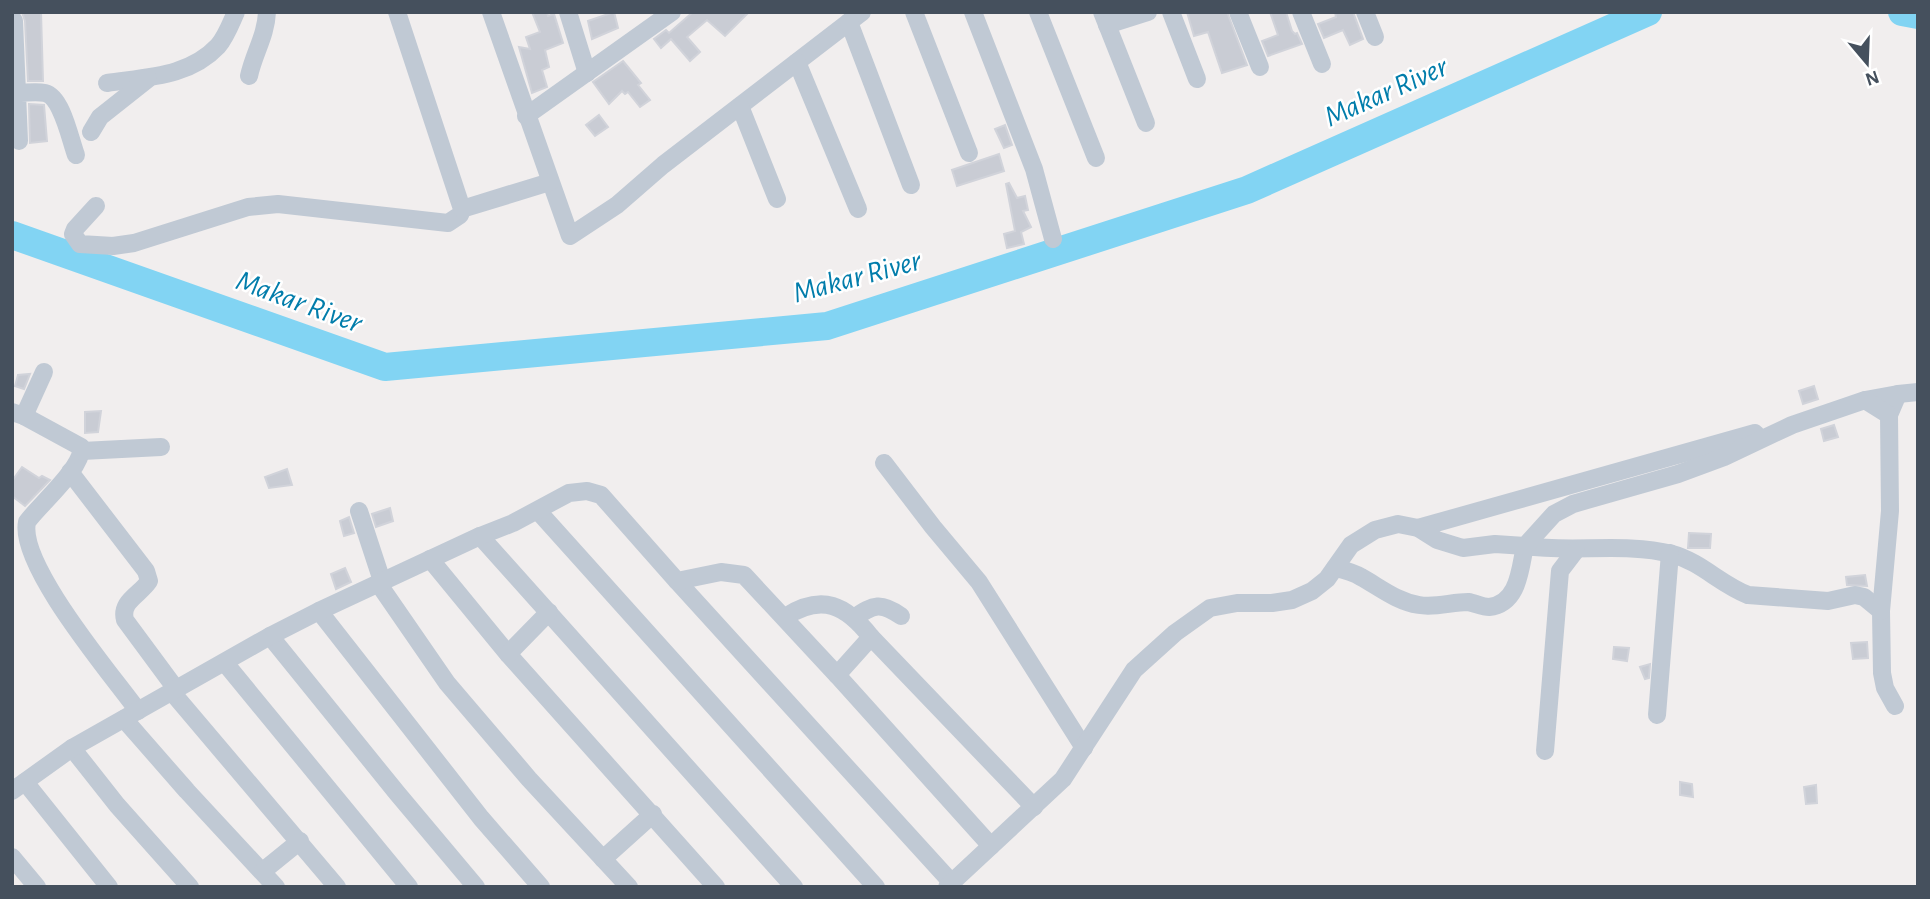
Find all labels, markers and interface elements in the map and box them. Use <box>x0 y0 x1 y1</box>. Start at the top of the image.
north arrow <box>1832 28 1902 98</box>
water label: Makar River <box>1320 51 1453 132</box>
text: N <box>1863 67 1881 89</box>
water label: Makar River <box>790 245 926 308</box>
water label: Makar River <box>232 265 367 339</box>

